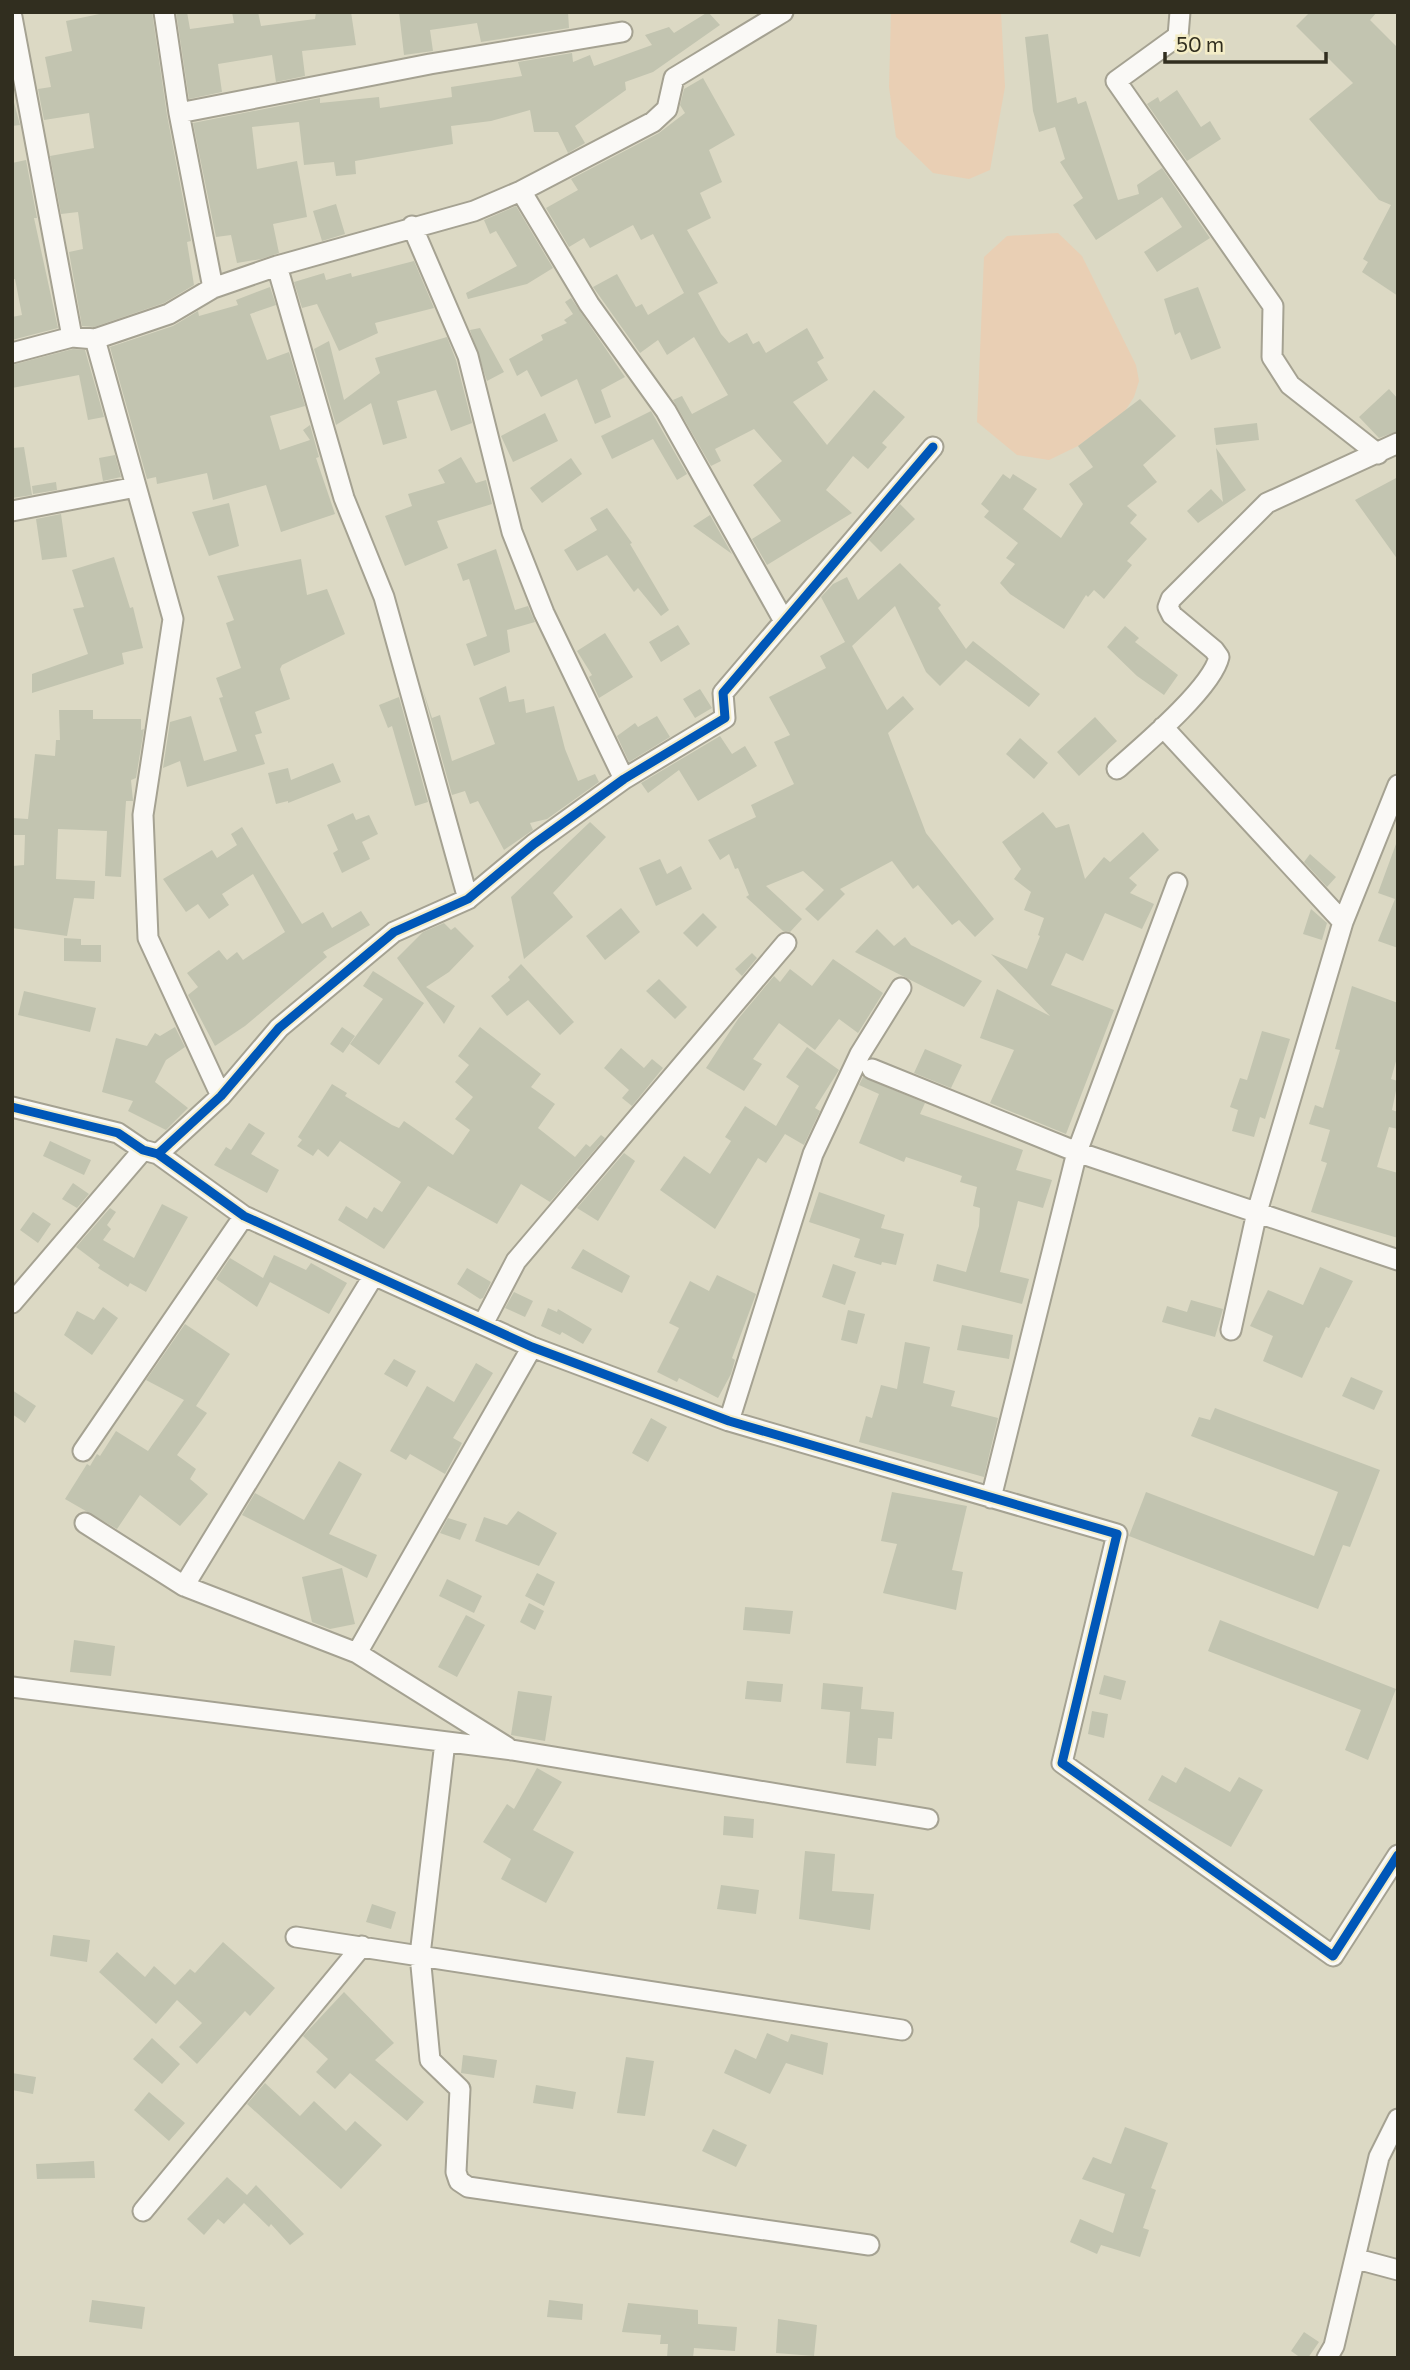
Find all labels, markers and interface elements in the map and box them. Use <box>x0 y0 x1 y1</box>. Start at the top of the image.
scale bar <box>1165 21 1326 65</box>
text: 50 m <box>1176 31 1224 56</box>

